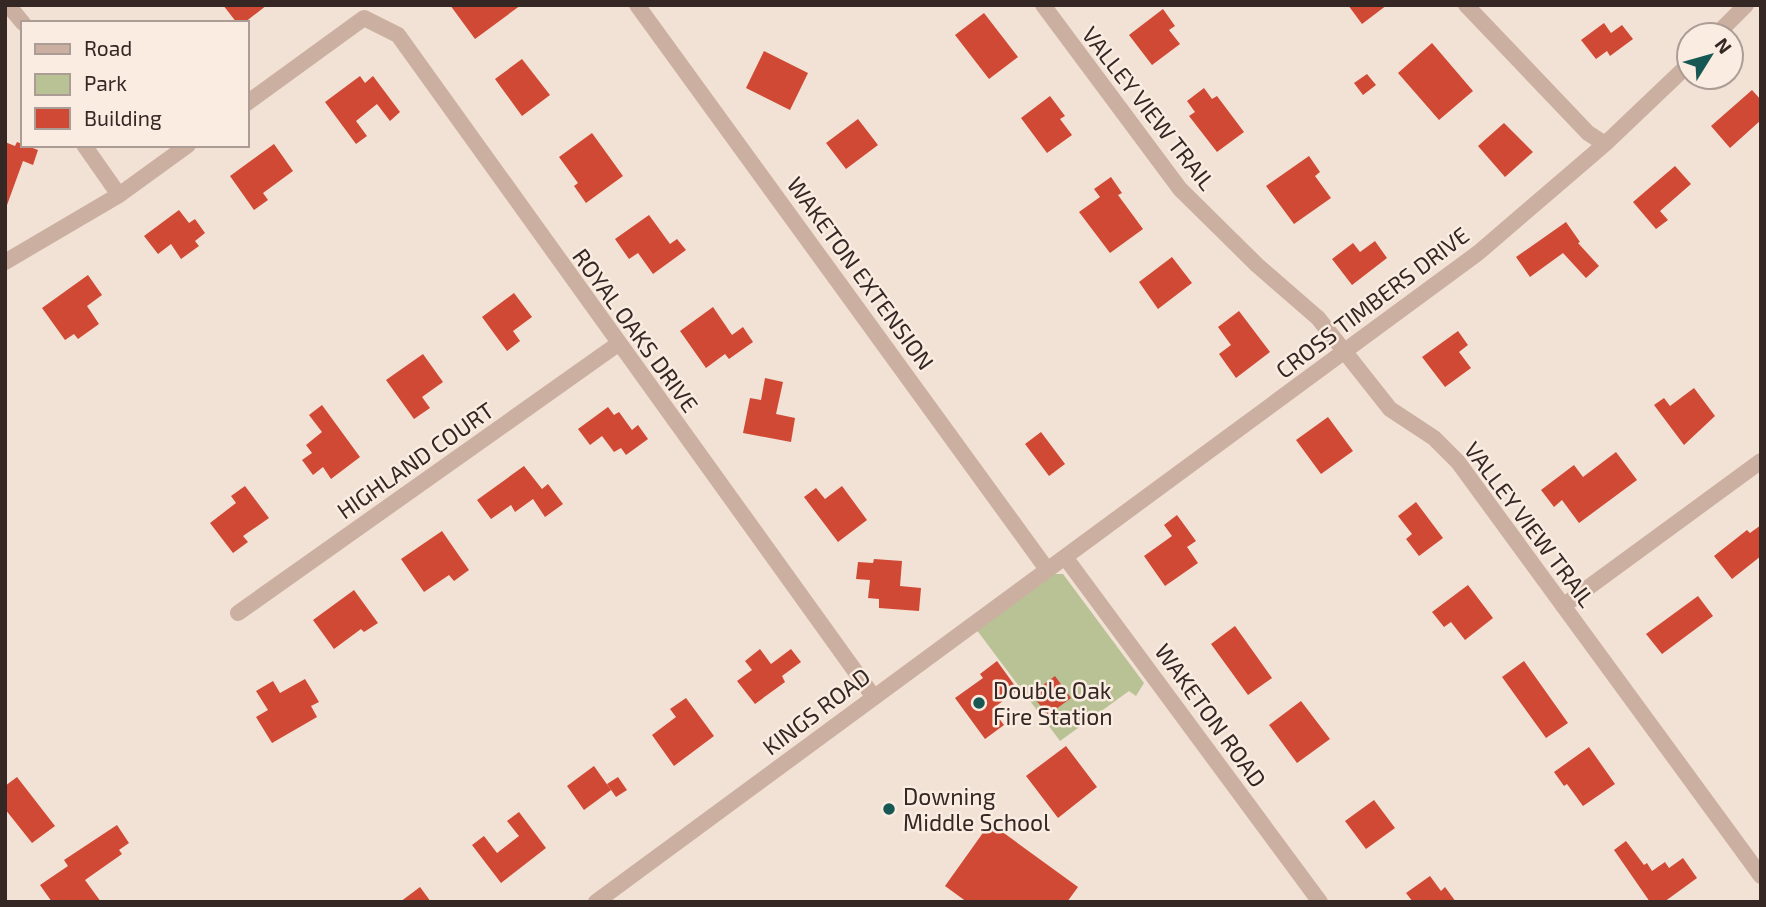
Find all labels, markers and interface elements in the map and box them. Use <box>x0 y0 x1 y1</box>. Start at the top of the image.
legend <box>21 21 248 147</box>
street label: VALLEY VIEW TRAIL <box>1076 21 1222 195</box>
north arrow <box>1675 21 1745 91</box>
text: N <box>1711 33 1737 58</box>
text: Road <box>84 35 132 60</box>
text: Park <box>84 70 127 95</box>
text: Building <box>84 105 162 130</box>
street label: WAKETON EXTENSION <box>782 171 940 375</box>
street label: CROSS TIMBERS DRIVE <box>1270 220 1474 384</box>
street label: ROYAL OAKS DRIVE <box>567 243 705 417</box>
street label: HIGHLAND COURT <box>331 396 499 524</box>
street label: VALLEY VIEW TRAIL <box>1459 436 1601 612</box>
street label: WAKETON ROAD <box>1149 638 1273 792</box>
street label: KINGS ROAD <box>757 661 875 761</box>
place label: Double Oak Fire Station <box>993 676 1113 730</box>
marker: Double Oak Fire Station <box>971 695 987 711</box>
place label: Downing Middle School <box>903 782 1050 836</box>
marker: Downing Middle School <box>881 801 897 817</box>

